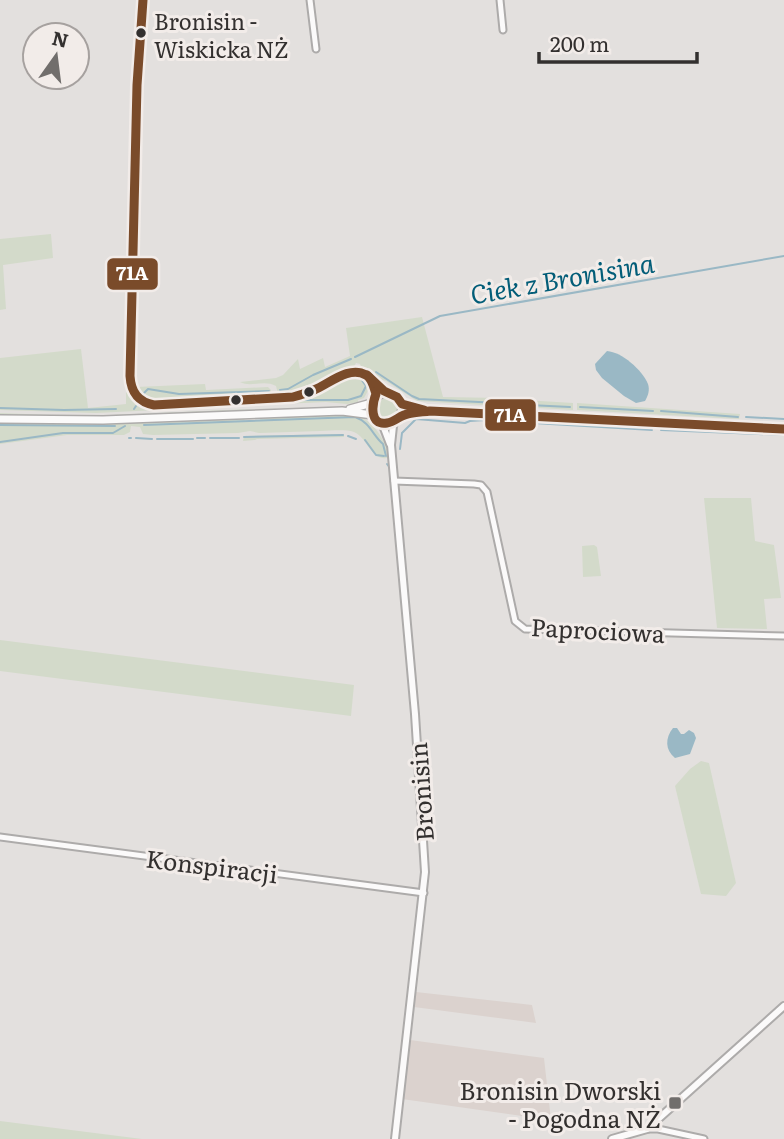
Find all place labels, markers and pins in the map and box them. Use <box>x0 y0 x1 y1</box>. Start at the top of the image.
place label: Bronisin - Wiskicka NŻ <box>154 4 289 65</box>
marker: Bronisin - Wiskicka NŻ <box>134 26 148 40</box>
unlabelled marker <box>302 385 316 399</box>
unlabelled marker <box>229 393 243 407</box>
place label: Bronisin Dworski - Pogodna NŻ <box>460 1072 661 1135</box>
marker: Bronisin Dworski - Pogodna NŻ <box>667 1095 683 1111</box>

